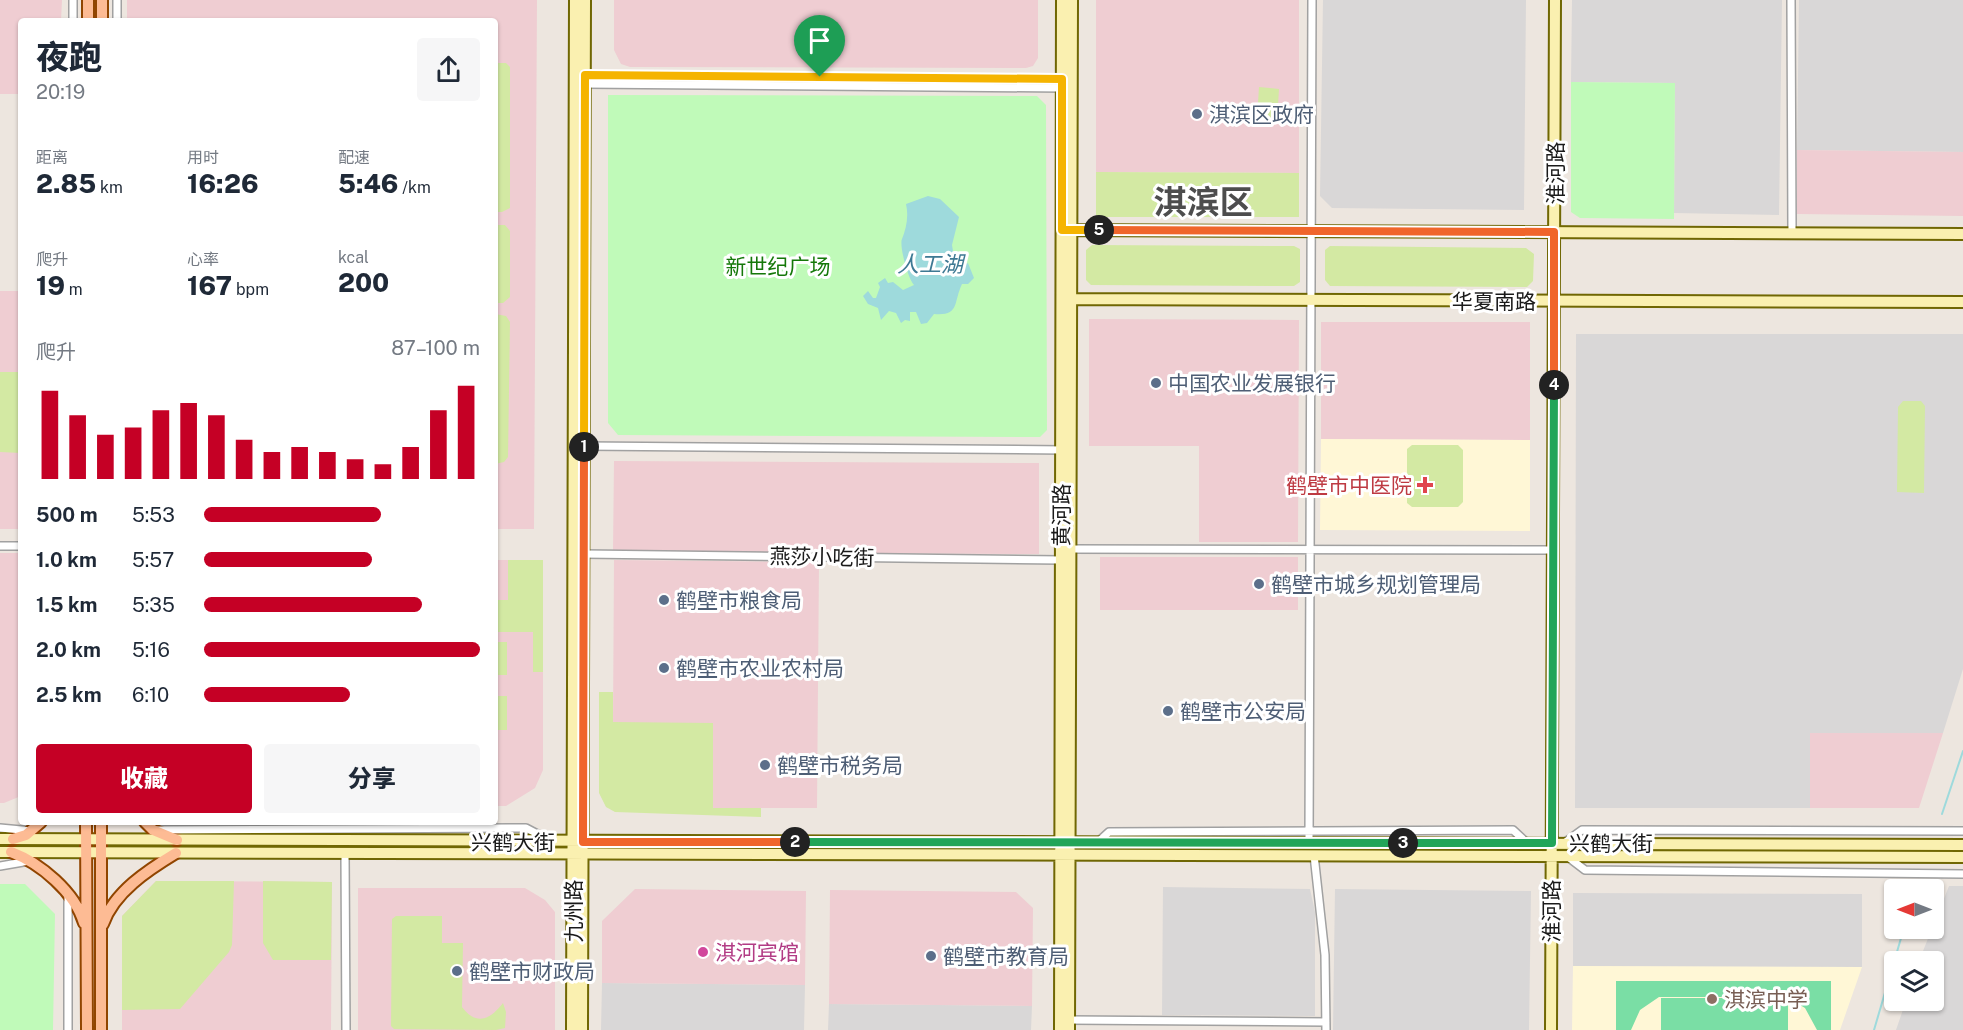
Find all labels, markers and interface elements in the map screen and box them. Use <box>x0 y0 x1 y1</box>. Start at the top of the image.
pin <box>794 15 845 77</box>
icon: arrive <box>803 24 836 57</box>
text: 夜跑 <box>36 38 102 76</box>
button: share <box>417 38 480 101</box>
text: 20:19 <box>36 80 85 104</box>
place label: 淇滨区政府 <box>1209 102 1314 127</box>
marker: 淇滨区政府 <box>1190 107 1204 121</box>
street label: 淮河路 <box>1543 142 1568 205</box>
text: 距离 <box>36 148 68 167</box>
text: 用时 <box>187 148 219 167</box>
text: 配速 <box>338 148 370 167</box>
text: 2.85 <box>36 168 96 199</box>
text: 16:26 <box>187 168 259 199</box>
text: 5:46 <box>338 168 398 199</box>
text: km <box>96 178 123 197</box>
text: /km <box>398 178 431 197</box>
district label: 淇滨区 <box>1154 183 1253 221</box>
pin: 5 <box>1084 215 1114 245</box>
text: 5 <box>1094 220 1104 239</box>
text: kcal <box>338 248 369 267</box>
text: 爬升 <box>36 250 68 269</box>
text: 心率 <box>187 250 219 269</box>
water label: 人工湖 <box>897 251 966 277</box>
park label: 新世纪广场 <box>726 254 831 279</box>
text: 200 <box>338 267 389 298</box>
text: 19 <box>36 270 65 301</box>
text: 167 <box>187 270 232 301</box>
text: m <box>65 280 83 299</box>
text: bpm <box>232 280 269 299</box>
street label: 华夏南路 <box>1452 289 1536 314</box>
text: 87–100 m <box>391 336 480 360</box>
text: 爬升 <box>36 340 76 364</box>
pin: 4 <box>1539 370 1569 400</box>
place label: 中国农业发展银行 <box>1168 371 1336 396</box>
text: 4 <box>1549 375 1559 394</box>
marker: 中国农业发展银行 <box>1149 376 1163 390</box>
pin: 1 <box>569 432 599 462</box>
text: 1 <box>581 437 587 456</box>
place label: 鹤壁市中医院 <box>1286 473 1412 498</box>
marker: 鹤壁市中医院 <box>1416 476 1434 494</box>
street label: 黄河路 <box>1049 484 1074 547</box>
text: 500 m <box>36 503 98 527</box>
text: 5:53 <box>132 503 175 527</box>
street label: 燕莎小吃街 <box>769 544 875 570</box>
text: 1.0 km <box>36 548 97 572</box>
text: 5:57 <box>132 548 174 572</box>
place label: 鹤壁市城乡规划管理局 <box>1271 572 1481 597</box>
marker: 鹤壁市城乡规划管理局 <box>1252 577 1266 591</box>
place label: 鹤壁市粮食局 <box>676 588 802 613</box>
text: 1.5 km <box>36 593 97 617</box>
text: 5:35 <box>132 593 175 617</box>
marker: 鹤壁市粮食局 <box>657 593 671 607</box>
text: 2.0 km <box>36 638 101 662</box>
text: 5:16 <box>132 638 170 662</box>
place label: 鹤壁市农业农村局 <box>676 656 844 681</box>
marker: 鹤壁市农业农村局 <box>657 661 671 675</box>
text: 2.5 km <box>36 683 102 707</box>
text: 6:10 <box>132 683 169 707</box>
place label: 鹤壁市公安局 <box>1180 699 1306 724</box>
marker: 鹤壁市公安局 <box>1161 704 1175 718</box>
button: 收藏 <box>36 744 252 813</box>
button: 分享 <box>264 744 480 813</box>
place label: 鹤壁市税务局 <box>777 753 903 778</box>
marker: 鹤壁市税务局 <box>758 758 772 772</box>
pin: 2 <box>780 827 810 857</box>
pin: 3 <box>1388 828 1418 858</box>
street label: 兴鹤大街 <box>471 830 555 855</box>
street label: 兴鹤大街 <box>1569 831 1653 856</box>
text: 2 <box>790 832 800 851</box>
text: 3 <box>1398 833 1408 852</box>
north arrow <box>1884 879 1944 939</box>
map controls <box>1884 879 1944 1011</box>
street label: 九州路 <box>561 880 586 943</box>
street label: 淮河路 <box>1539 880 1564 943</box>
place label: 淇河宾馆 <box>715 940 799 965</box>
place label: 鹤壁市教育局 <box>943 944 1069 969</box>
marker: 淇河宾馆 <box>696 945 710 959</box>
marker: 鹤壁市教育局 <box>924 949 938 963</box>
button: layers <box>1884 951 1944 1011</box>
place label: 鹤壁市财政局 <box>469 959 595 984</box>
marker: 鹤壁市财政局 <box>450 964 464 978</box>
place label: 淇滨中学 <box>1724 987 1808 1012</box>
marker: 淇滨中学 <box>1705 992 1719 1006</box>

